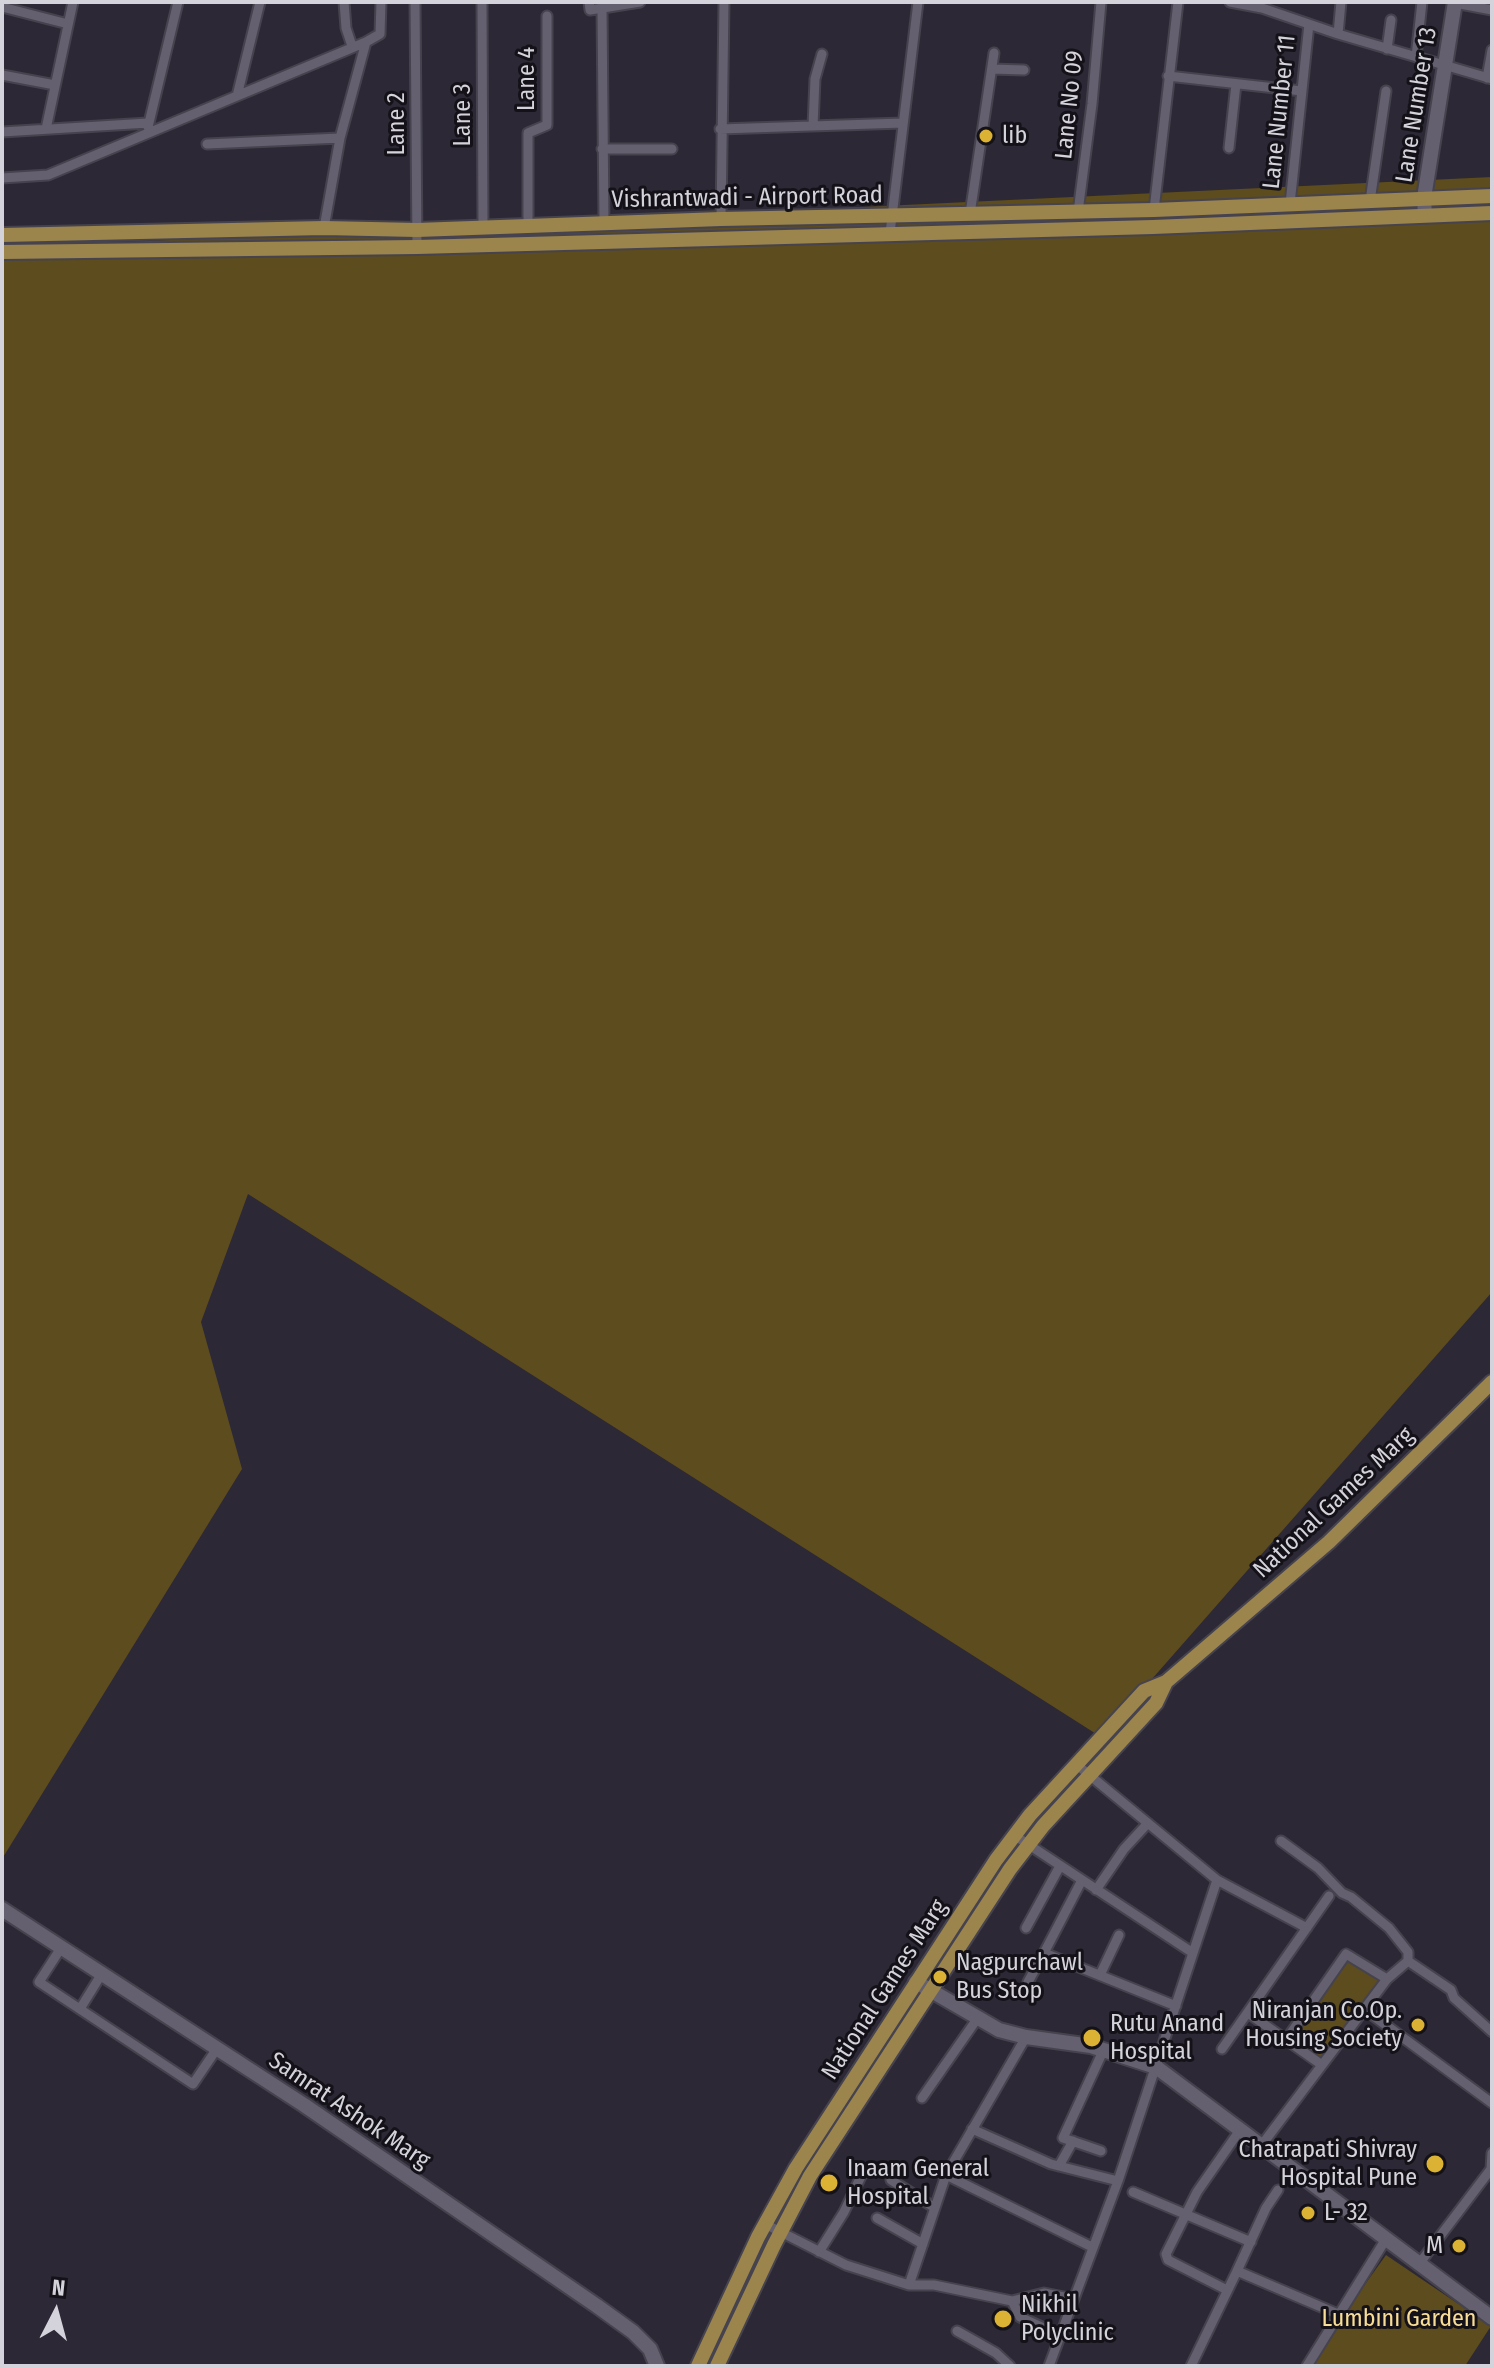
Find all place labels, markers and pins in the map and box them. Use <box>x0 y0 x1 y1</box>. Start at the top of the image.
place label: lib <box>1002 122 1027 150</box>
marker: lib <box>977 127 995 145</box>
place label: Nagpurchawl Bus Stop <box>956 1949 1083 2005</box>
marker: Nagpurchawl Bus Stop <box>931 1968 949 1986</box>
place label: Niranjan Co.Op. Housing Society <box>1245 1997 1402 2053</box>
place label: Rutu Anand Hospital <box>1110 2010 1224 2066</box>
marker: Niranjan Co.Op. Housing Society <box>1409 2016 1427 2034</box>
marker: Rutu Anand Hospital <box>1081 2027 1103 2049</box>
place label: Chatrapati Shivray Hospital Pune <box>1239 2136 1417 2192</box>
marker: Chatrapati Shivray Hospital Pune <box>1424 2153 1446 2175</box>
place label: Inaam General Hospital <box>847 2155 989 2211</box>
marker: Inaam General Hospital <box>818 2172 840 2194</box>
place label: L- 32 <box>1324 2199 1368 2227</box>
marker: L- 32 <box>1299 2204 1317 2222</box>
place label: M <box>1426 2232 1443 2260</box>
marker: M <box>1450 2237 1468 2255</box>
place label: Nikhil Polyclinic <box>1021 2291 1114 2347</box>
marker: Nikhil Polyclinic <box>992 2308 1014 2330</box>

